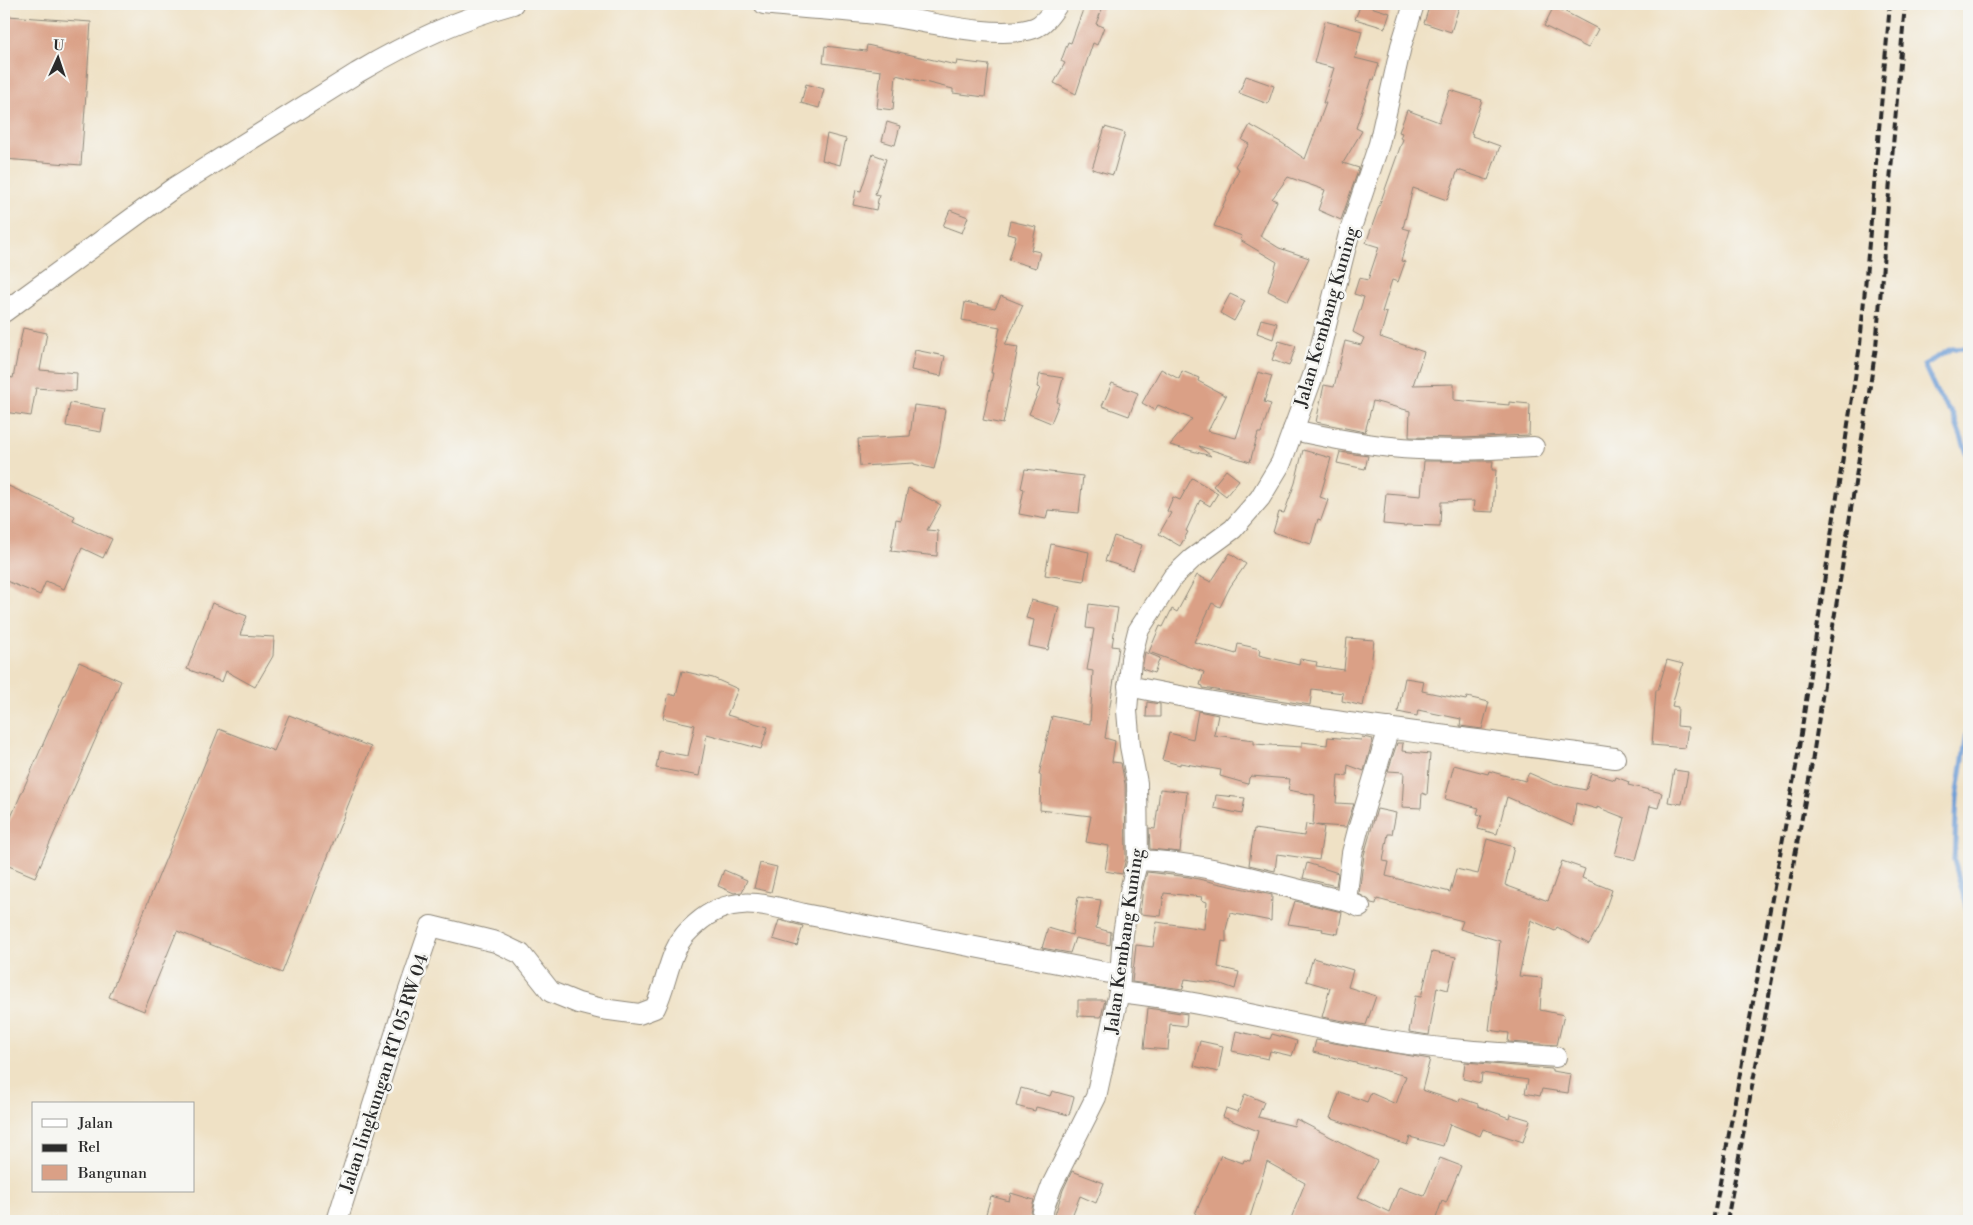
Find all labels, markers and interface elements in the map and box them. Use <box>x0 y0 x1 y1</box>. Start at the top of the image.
north arrow <box>32 32 82 82</box>
text: U <box>53 37 65 55</box>
street label: Jalan Kembang Kuning <box>1289 223 1363 411</box>
street label: Jalan Kembang Kuning <box>1100 846 1149 1036</box>
street label: Jalan lingkungan RT 05 RW 04 <box>335 951 434 1196</box>
legend <box>32 1102 195 1192</box>
text: Jalan <box>77 1114 113 1133</box>
text: Rel <box>78 1138 101 1157</box>
text: Bangunan <box>77 1164 147 1183</box>

